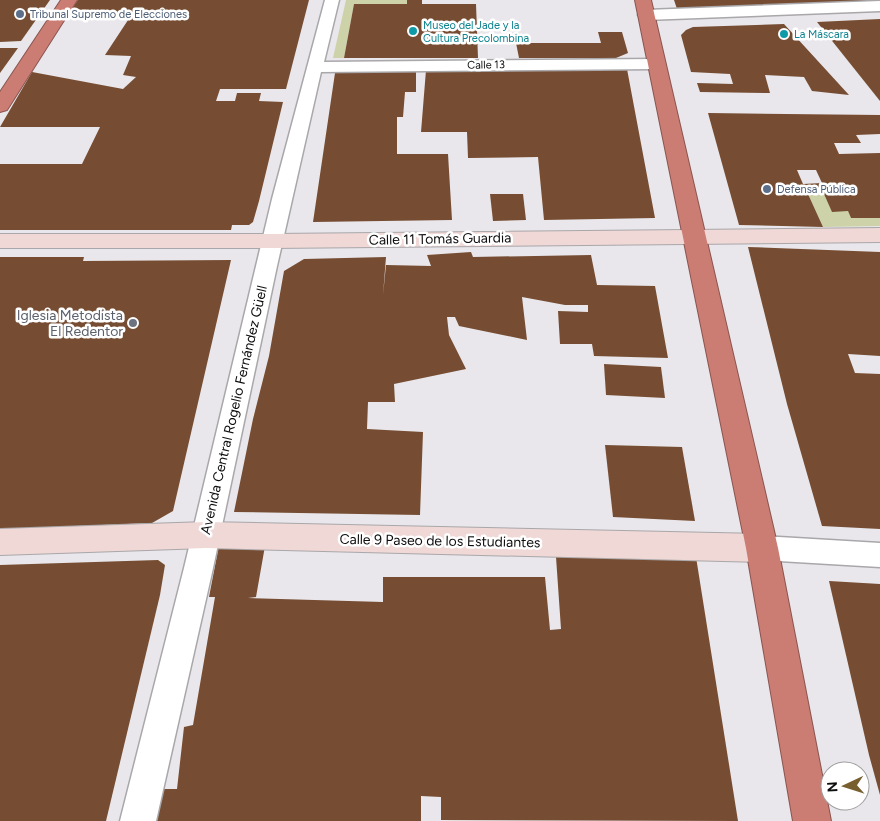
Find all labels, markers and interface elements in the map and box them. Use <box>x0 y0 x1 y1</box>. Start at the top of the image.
marker: Tribunal Supremo de Elecciones <box>14 8 26 20</box>
place label: Tribunal Supremo de Elecciones <box>30 8 187 21</box>
place label: Museo del Jade y la Cultura Precolombina <box>423 19 529 45</box>
marker: Museo del Jade y la Cultura Precolombina <box>407 25 419 37</box>
marker: La Máscara <box>778 28 790 40</box>
place label: La Máscara <box>794 28 849 41</box>
street label: Calle 13 <box>467 58 505 72</box>
marker: Defensa Pública <box>761 183 773 195</box>
place label: Defensa Pública <box>777 183 856 196</box>
street label: Calle 11 Tomás Guardia <box>369 229 511 249</box>
street label: Avenida Central Rogelio Fernández Güell <box>197 284 271 536</box>
place label: Iglesia Metodista El Redentor <box>17 307 123 340</box>
marker: Iglesia Metodista El Redentor <box>127 317 139 329</box>
street label: Calle 9 Paseo de los Estudiantes <box>339 531 541 551</box>
north arrow <box>820 761 870 811</box>
text: N <box>824 781 841 793</box>

